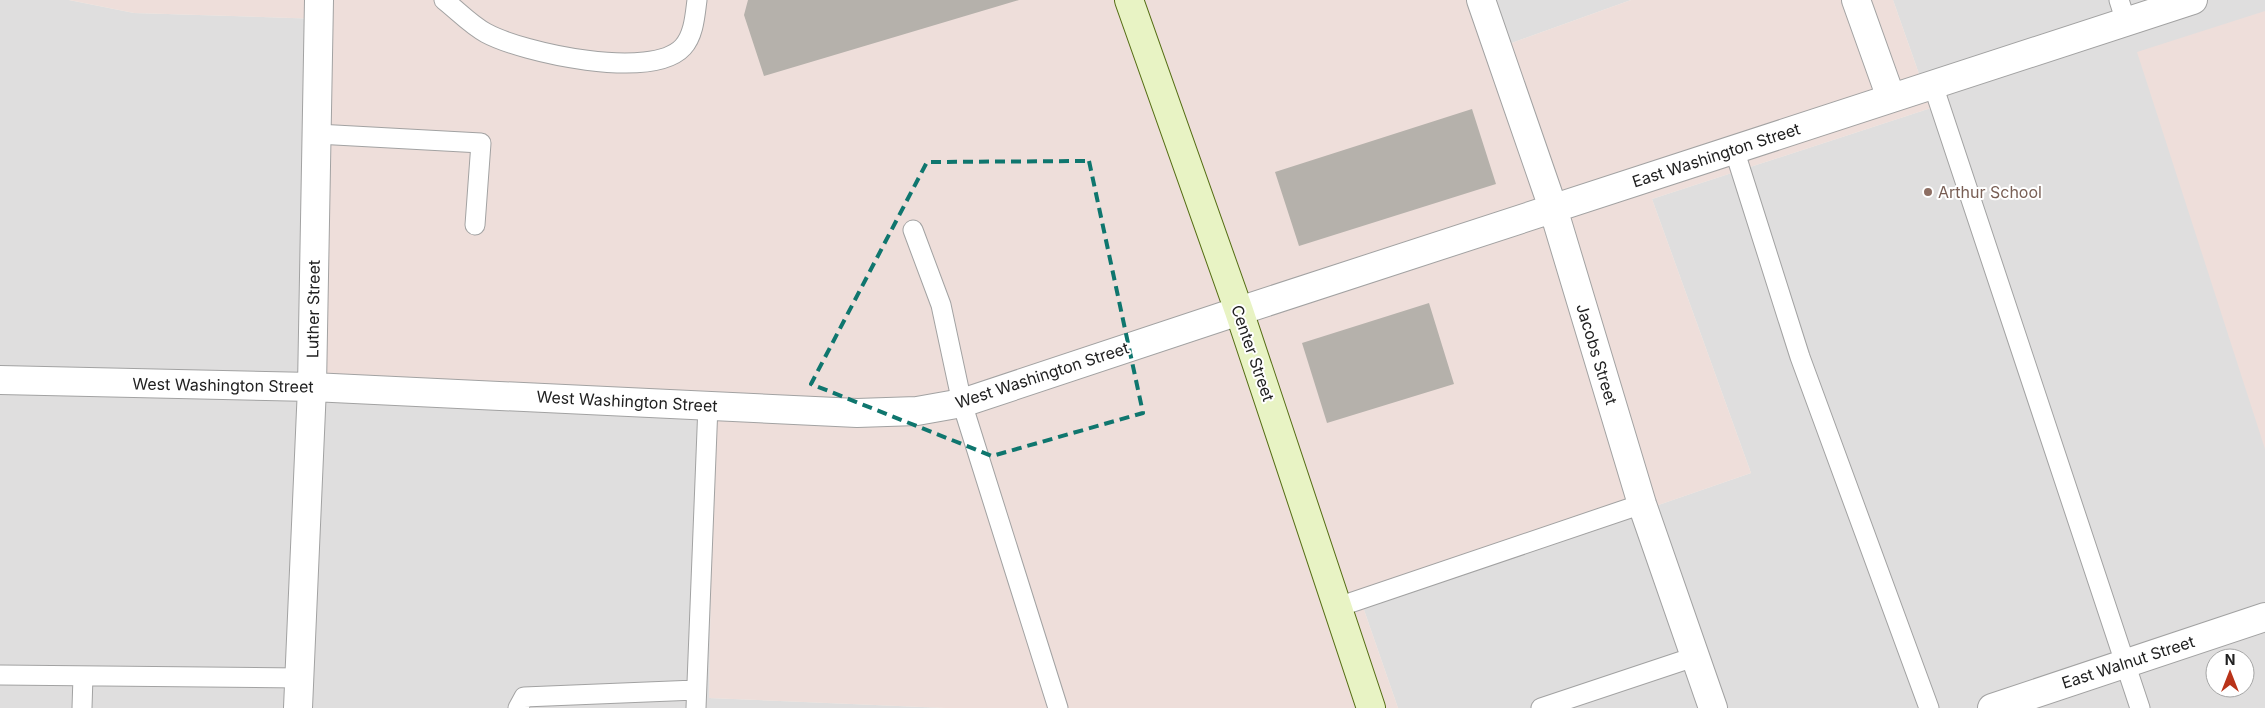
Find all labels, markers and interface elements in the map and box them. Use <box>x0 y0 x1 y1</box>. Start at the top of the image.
street label: East Washington Street <box>1629 118 1803 192</box>
place label: Arthur School <box>1938 182 2042 202</box>
marker: Arthur School <box>1922 186 1934 198</box>
street label: Luther Street <box>302 260 324 358</box>
street label: Jacobs Street <box>1572 301 1622 407</box>
street label: Center Street <box>1227 302 1279 404</box>
street label: West Washington Street <box>953 337 1131 413</box>
street label: West Washington Street <box>132 373 314 397</box>
street label: West Washington Street <box>536 386 718 416</box>
street label: East Walnut Street <box>2059 631 2197 693</box>
north arrow <box>2205 648 2255 698</box>
text: N <box>2225 651 2235 668</box>

